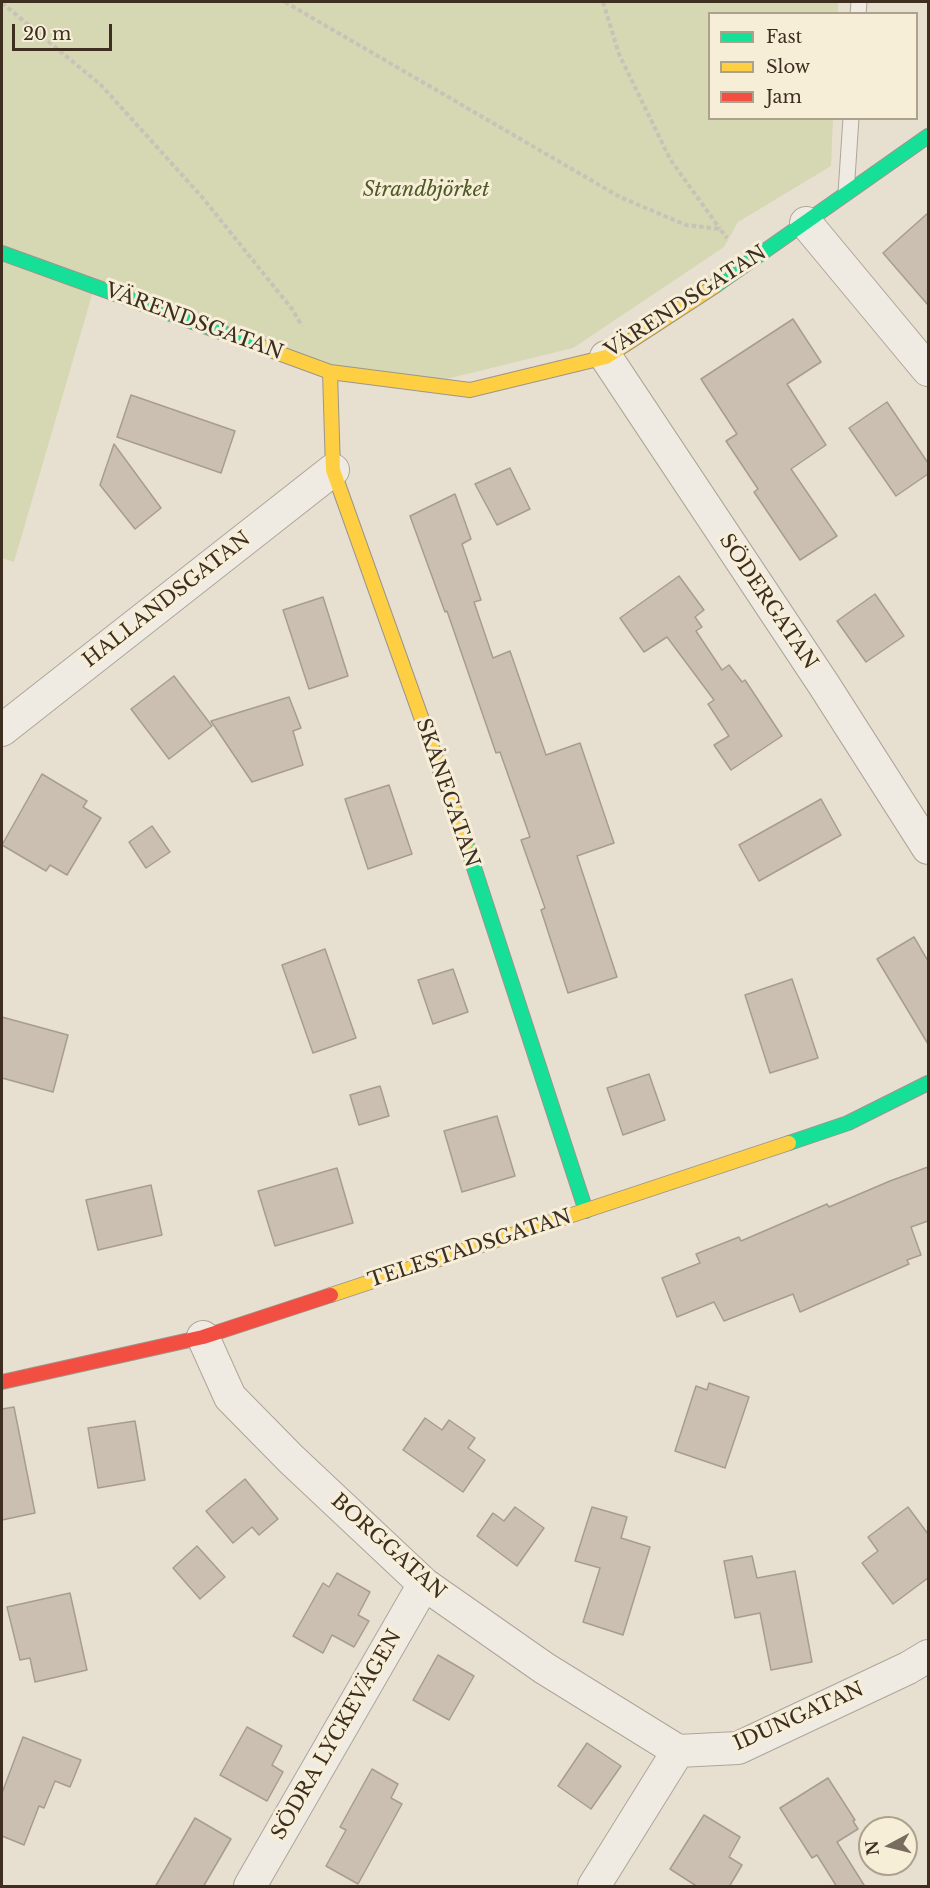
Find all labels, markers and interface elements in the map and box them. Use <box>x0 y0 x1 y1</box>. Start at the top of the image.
scale bar <box>15 12 116 50</box>
legend <box>708 12 918 120</box>
text: 20 m <box>23 23 71 45</box>
text: Fast <box>766 26 802 48</box>
text: Slow <box>766 56 810 78</box>
text: Jam <box>766 86 802 108</box>
park label: Strandbjörket <box>363 178 489 202</box>
street label: VÄRENDSGATAN <box>601 241 771 363</box>
street label: VÄRENDSGATAN <box>102 279 286 365</box>
street label: HALLANDSGATAN <box>78 527 256 673</box>
street label: SÖDERGATAN <box>714 530 822 674</box>
street label: SKÅNEGATAN <box>410 715 484 871</box>
street label: TELESTADSGATAN <box>365 1205 575 1293</box>
street label: BORGGATAN <box>326 1489 450 1605</box>
street label: SÖDRA LYCKEVÄGEN <box>267 1626 407 1844</box>
street label: IDUNGATAN <box>730 1678 868 1756</box>
north arrow <box>858 1816 918 1876</box>
text: N <box>861 1839 883 1857</box>

